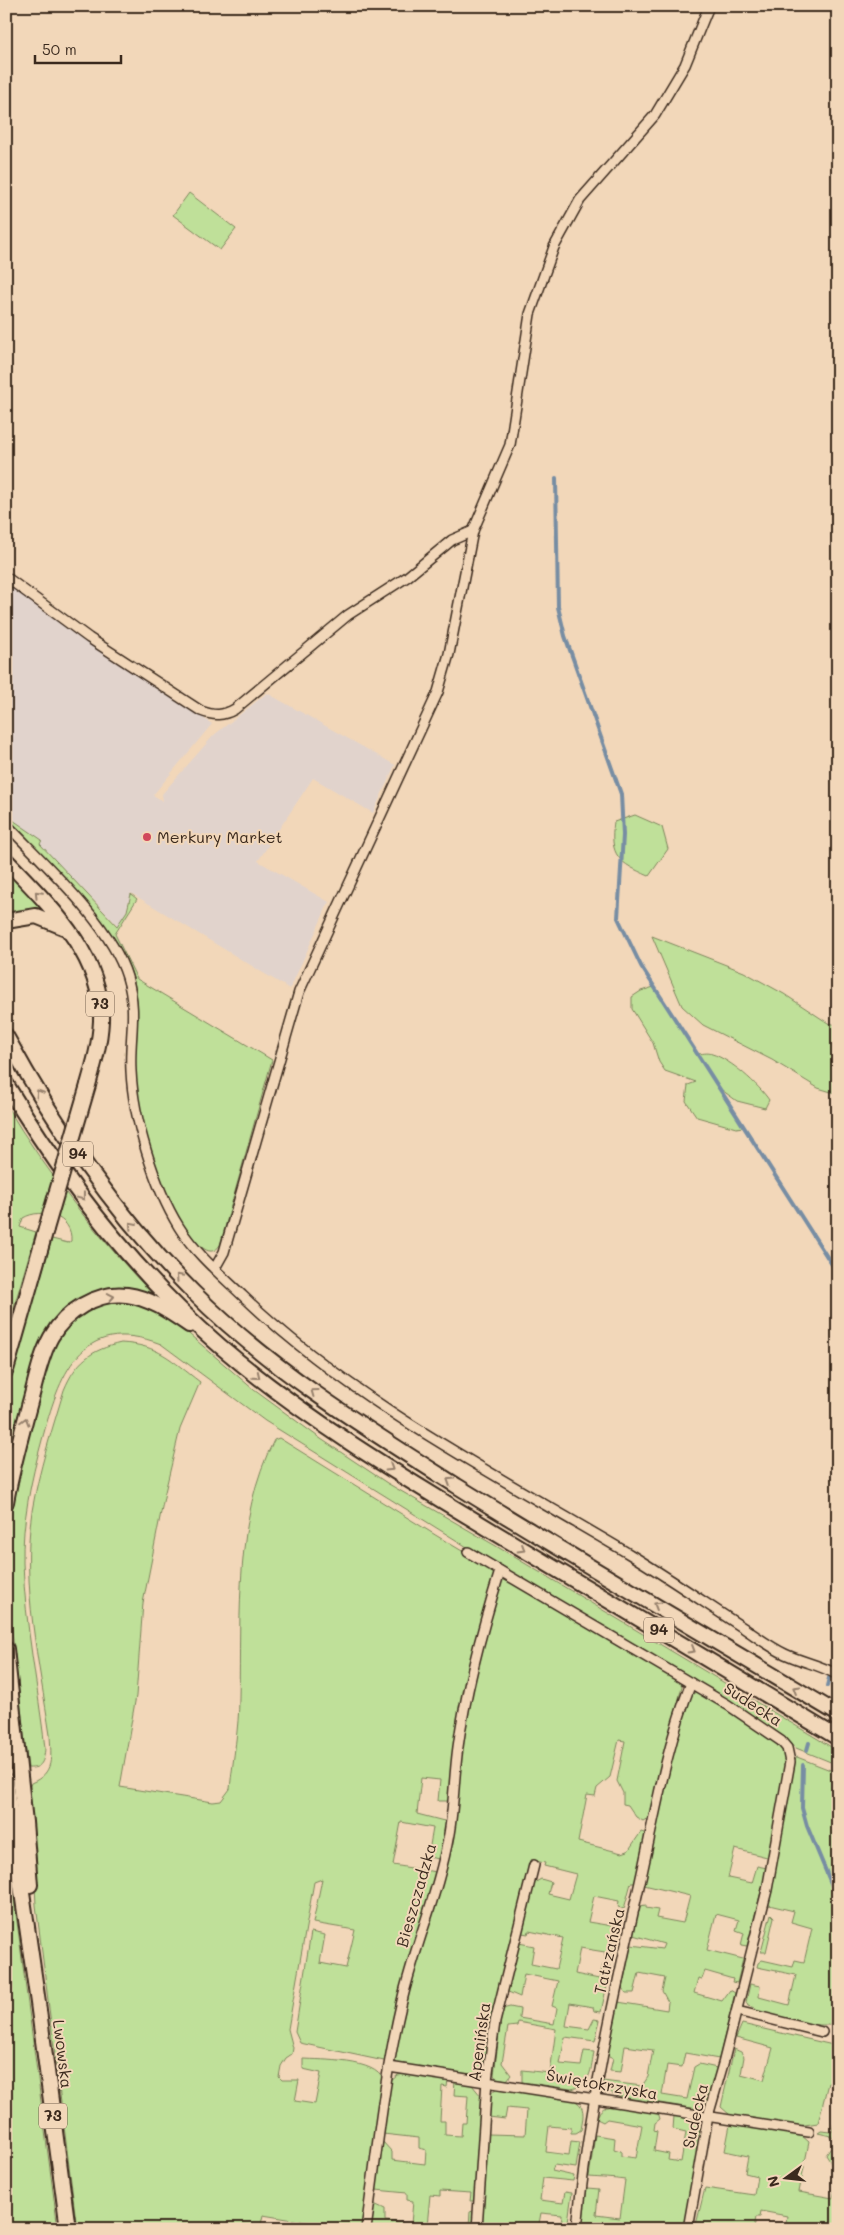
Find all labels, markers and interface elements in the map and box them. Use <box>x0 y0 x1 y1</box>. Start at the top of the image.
scale bar <box>35 32 121 64</box>
text: 50 m <box>42 39 77 59</box>
place label: Merkury Market <box>157 826 283 847</box>
marker: Merkury Market <box>141 831 153 843</box>
one-way arrow <box>35 891 44 900</box>
road number: 73 <box>86 992 114 1016</box>
one-way arrow <box>35 1089 45 1098</box>
road number: 94 <box>63 1142 93 1166</box>
one-way arrow <box>77 1191 85 1200</box>
one-way arrow <box>129 1222 138 1231</box>
one-way arrow <box>176 1274 185 1283</box>
one-way arrow <box>106 1293 115 1303</box>
one-way arrow <box>251 1370 260 1378</box>
one-way arrow <box>310 1389 319 1398</box>
one-way arrow <box>19 1417 29 1425</box>
one-way arrow <box>385 1461 394 1471</box>
one-way arrow <box>446 1477 455 1487</box>
one-way arrow <box>516 1542 525 1552</box>
one-way arrow <box>653 1602 662 1612</box>
road number: 94 <box>644 1618 674 1642</box>
one-way arrow <box>686 1643 695 1653</box>
street label: Sudecka <box>720 1677 787 1730</box>
one-way arrow <box>792 1685 801 1695</box>
street label: Bieszczadzka <box>391 1840 440 1949</box>
street label: Tatrzańska <box>588 1906 629 1996</box>
street label: Apenińska <box>463 2001 494 2083</box>
street label: Lwowska <box>49 2018 78 2089</box>
street label: Świętokrzyska <box>545 2063 659 2104</box>
street label: Sudecka <box>677 2081 712 2150</box>
road number: 73 <box>39 2104 67 2128</box>
north arrow <box>762 2152 812 2202</box>
text: N <box>762 2174 784 2189</box>

